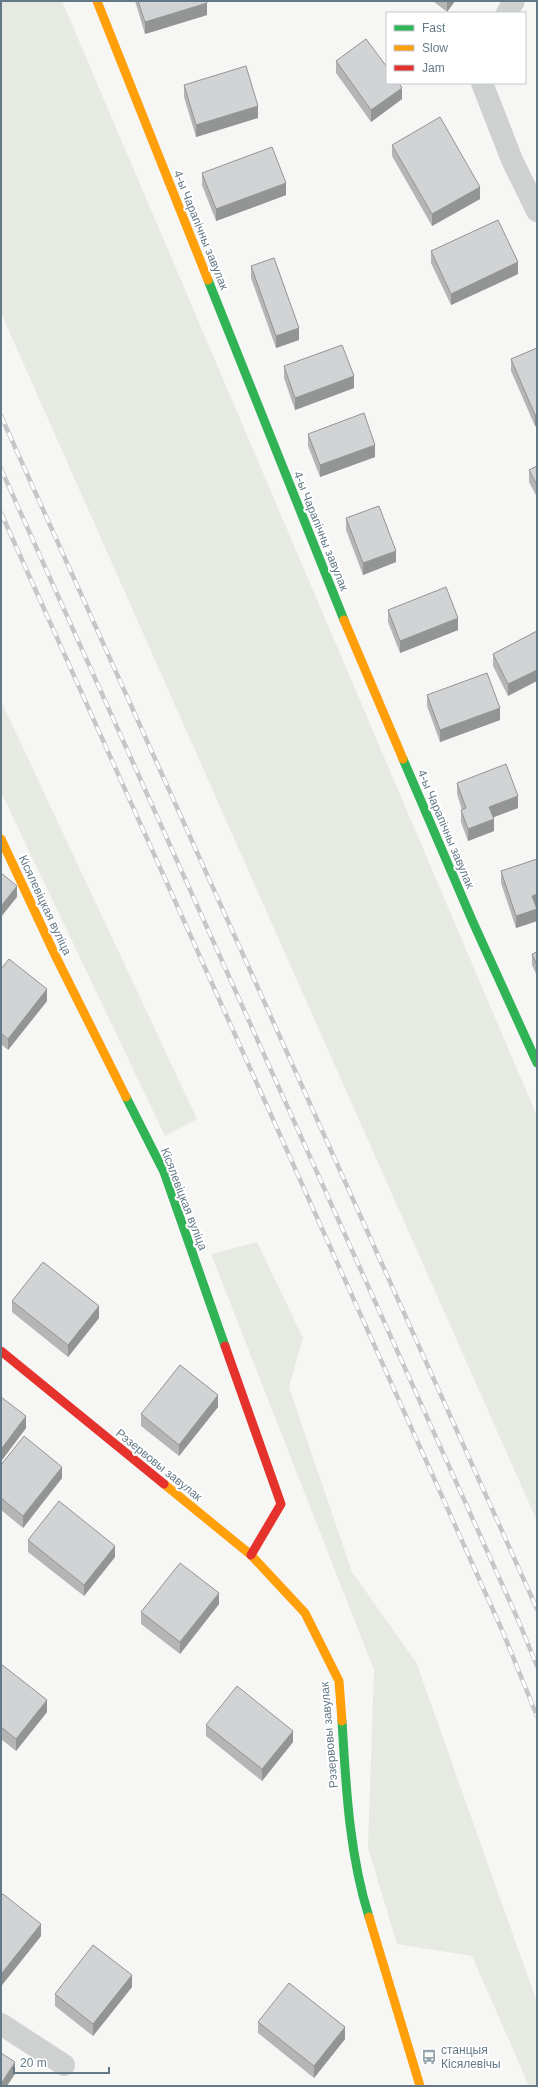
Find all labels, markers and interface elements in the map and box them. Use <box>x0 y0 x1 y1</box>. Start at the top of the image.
legend <box>386 12 526 84</box>
text: Fast <box>422 21 446 35</box>
text: Slow <box>422 41 448 55</box>
text: Jam <box>422 61 445 75</box>
street label: 4-ы Чарапічны завулак <box>171 168 232 292</box>
street label: 4-ы Чарапічны завулак <box>291 469 352 593</box>
street label: 4-ы Чарапічны завулак <box>415 768 478 891</box>
street label: Кісялевіцкая вуліца <box>16 853 74 958</box>
street label: Кісялевіцкая вуліца <box>158 1146 210 1253</box>
street label: Рэзервовы завулак <box>113 1426 205 1504</box>
street label: Рэзервовы завулак <box>317 1681 341 1789</box>
place label: станцыя Кісялевічы <box>441 2043 501 2071</box>
bus stop icon: станцыя Кісялевічы <box>420 2048 438 2066</box>
scale bar <box>14 2049 109 2075</box>
text: 20 m <box>20 2056 47 2070</box>

